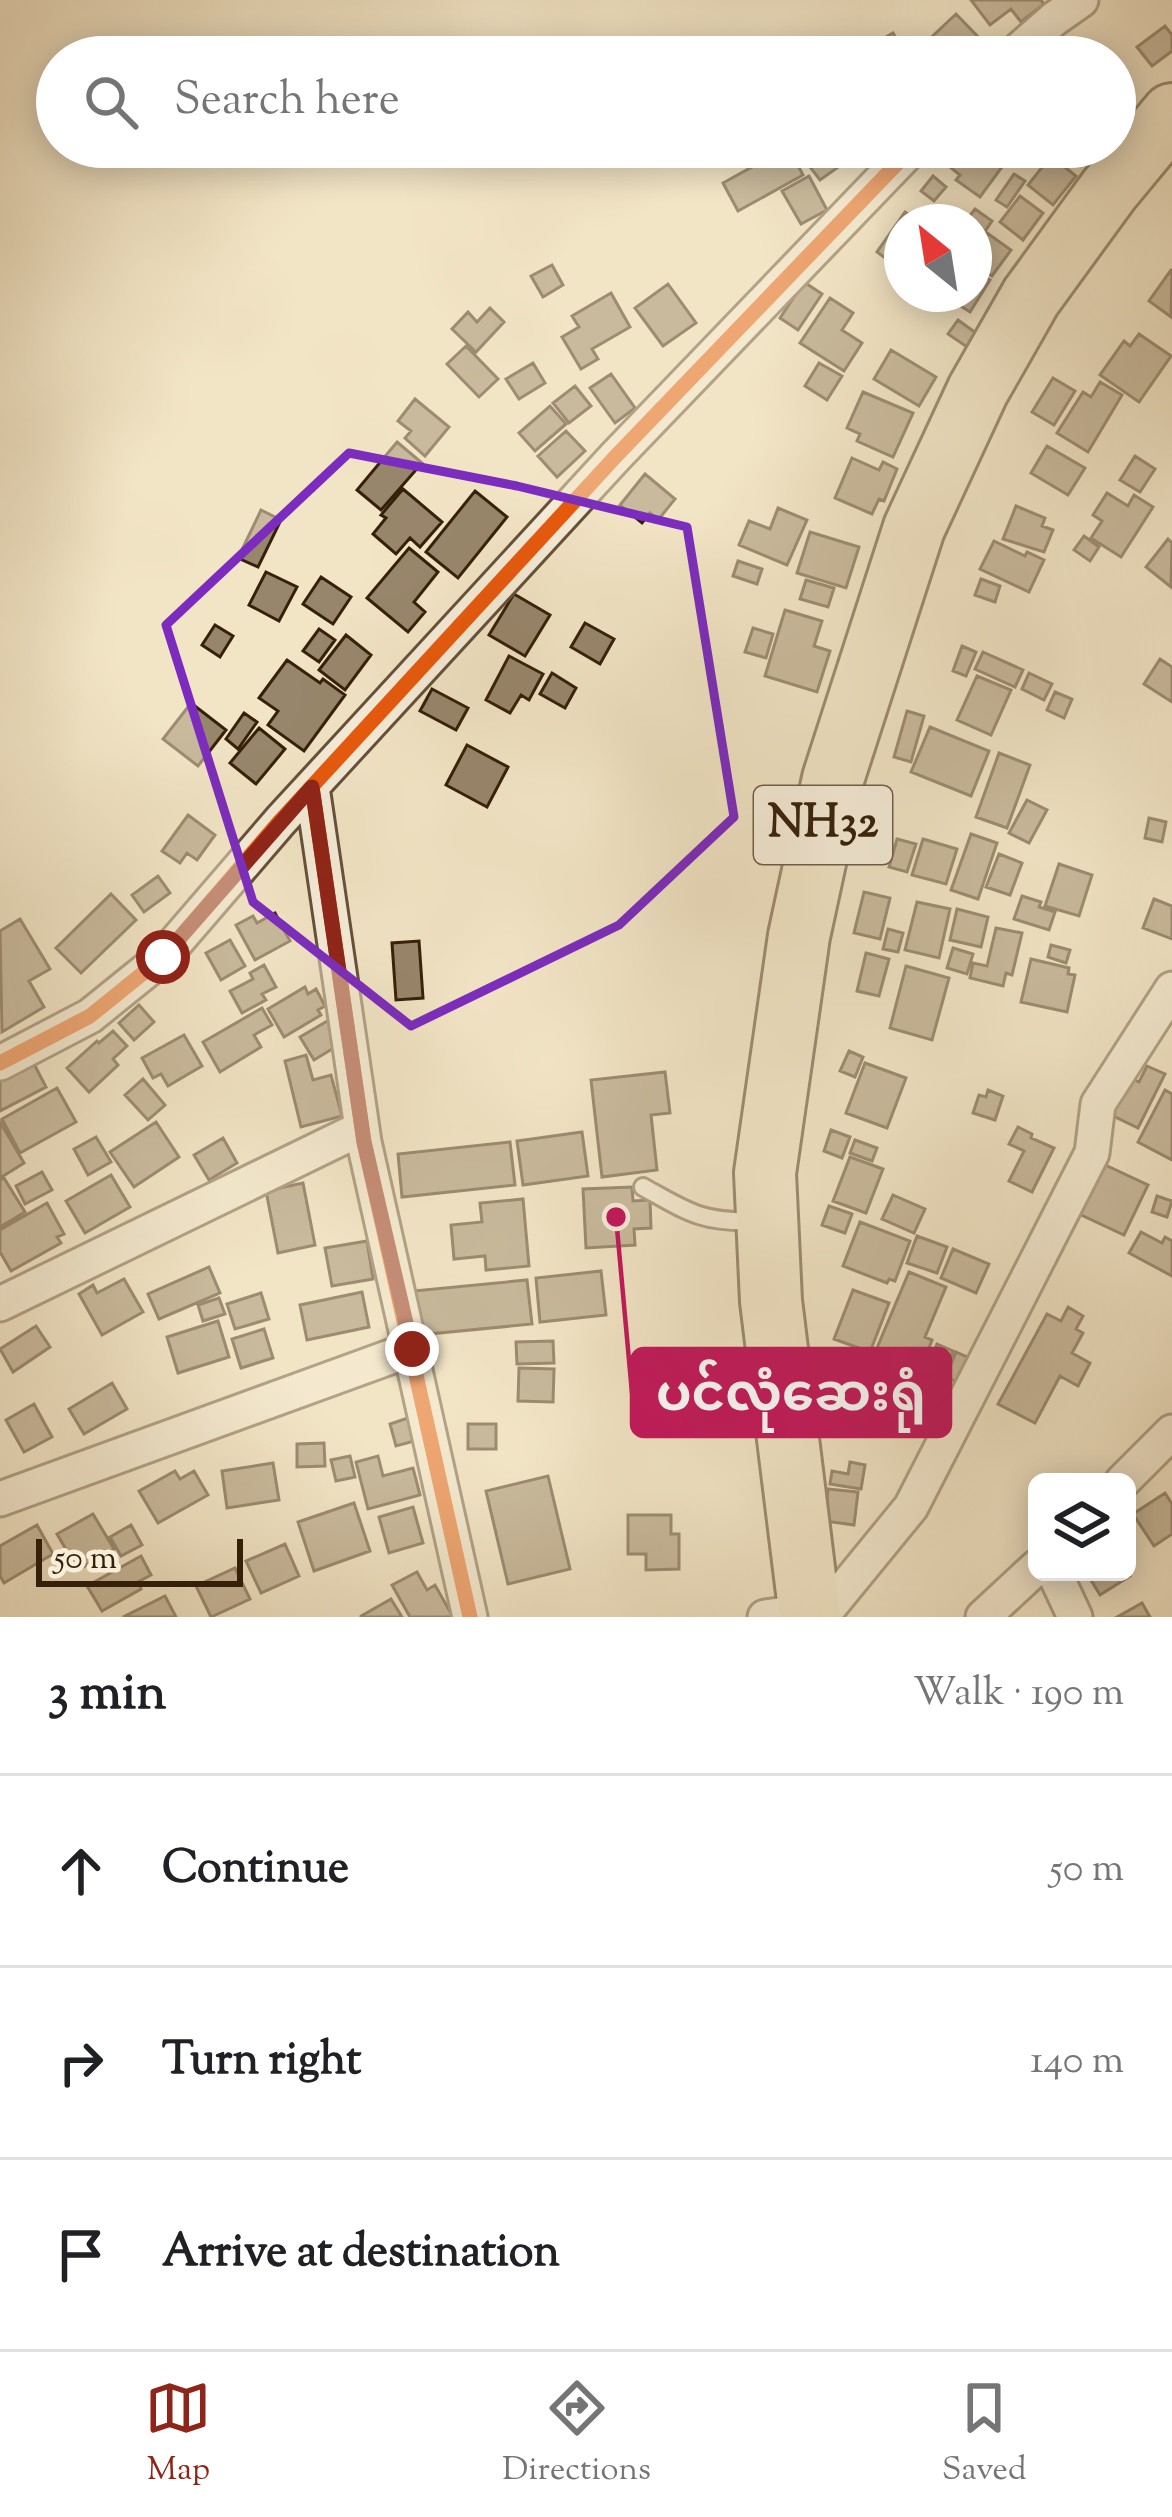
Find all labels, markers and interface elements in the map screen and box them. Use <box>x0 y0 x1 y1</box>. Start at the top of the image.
search box <box>36 36 1136 168</box>
icon: search <box>78 69 144 135</box>
text: Search here <box>174 70 400 135</box>
north arrow <box>884 204 992 312</box>
road number: NH32 <box>754 786 892 864</box>
route start <box>136 930 190 984</box>
route end <box>385 1322 439 1376</box>
callout: ပင်လုံဆေးရုံ <box>632 1349 950 1436</box>
text: ပင်လုံဆေးရုံ <box>656 1359 926 1434</box>
map controls <box>1028 1473 1136 1581</box>
button: layers <box>1028 1473 1136 1581</box>
scale bar <box>36 1533 243 1586</box>
text: 50 m <box>54 1536 117 1584</box>
text: 3 min <box>48 1659 166 1732</box>
text: Walk · 190 m <box>913 1667 1124 1723</box>
icon: ahead <box>48 1838 114 1904</box>
text: Continue <box>162 1838 349 1903</box>
text: 50 m <box>1049 1843 1124 1899</box>
icon: right <box>48 2030 114 2096</box>
text: Turn right <box>162 2030 361 2095</box>
text: 140 m <box>1030 2035 1124 2091</box>
icon: arrive <box>48 2222 114 2288</box>
text: Arrive at destination <box>162 2222 560 2287</box>
tab: Map <box>145 2375 211 2495</box>
tab: Directions <box>502 2375 651 2495</box>
tab: Saved <box>942 2375 1027 2495</box>

